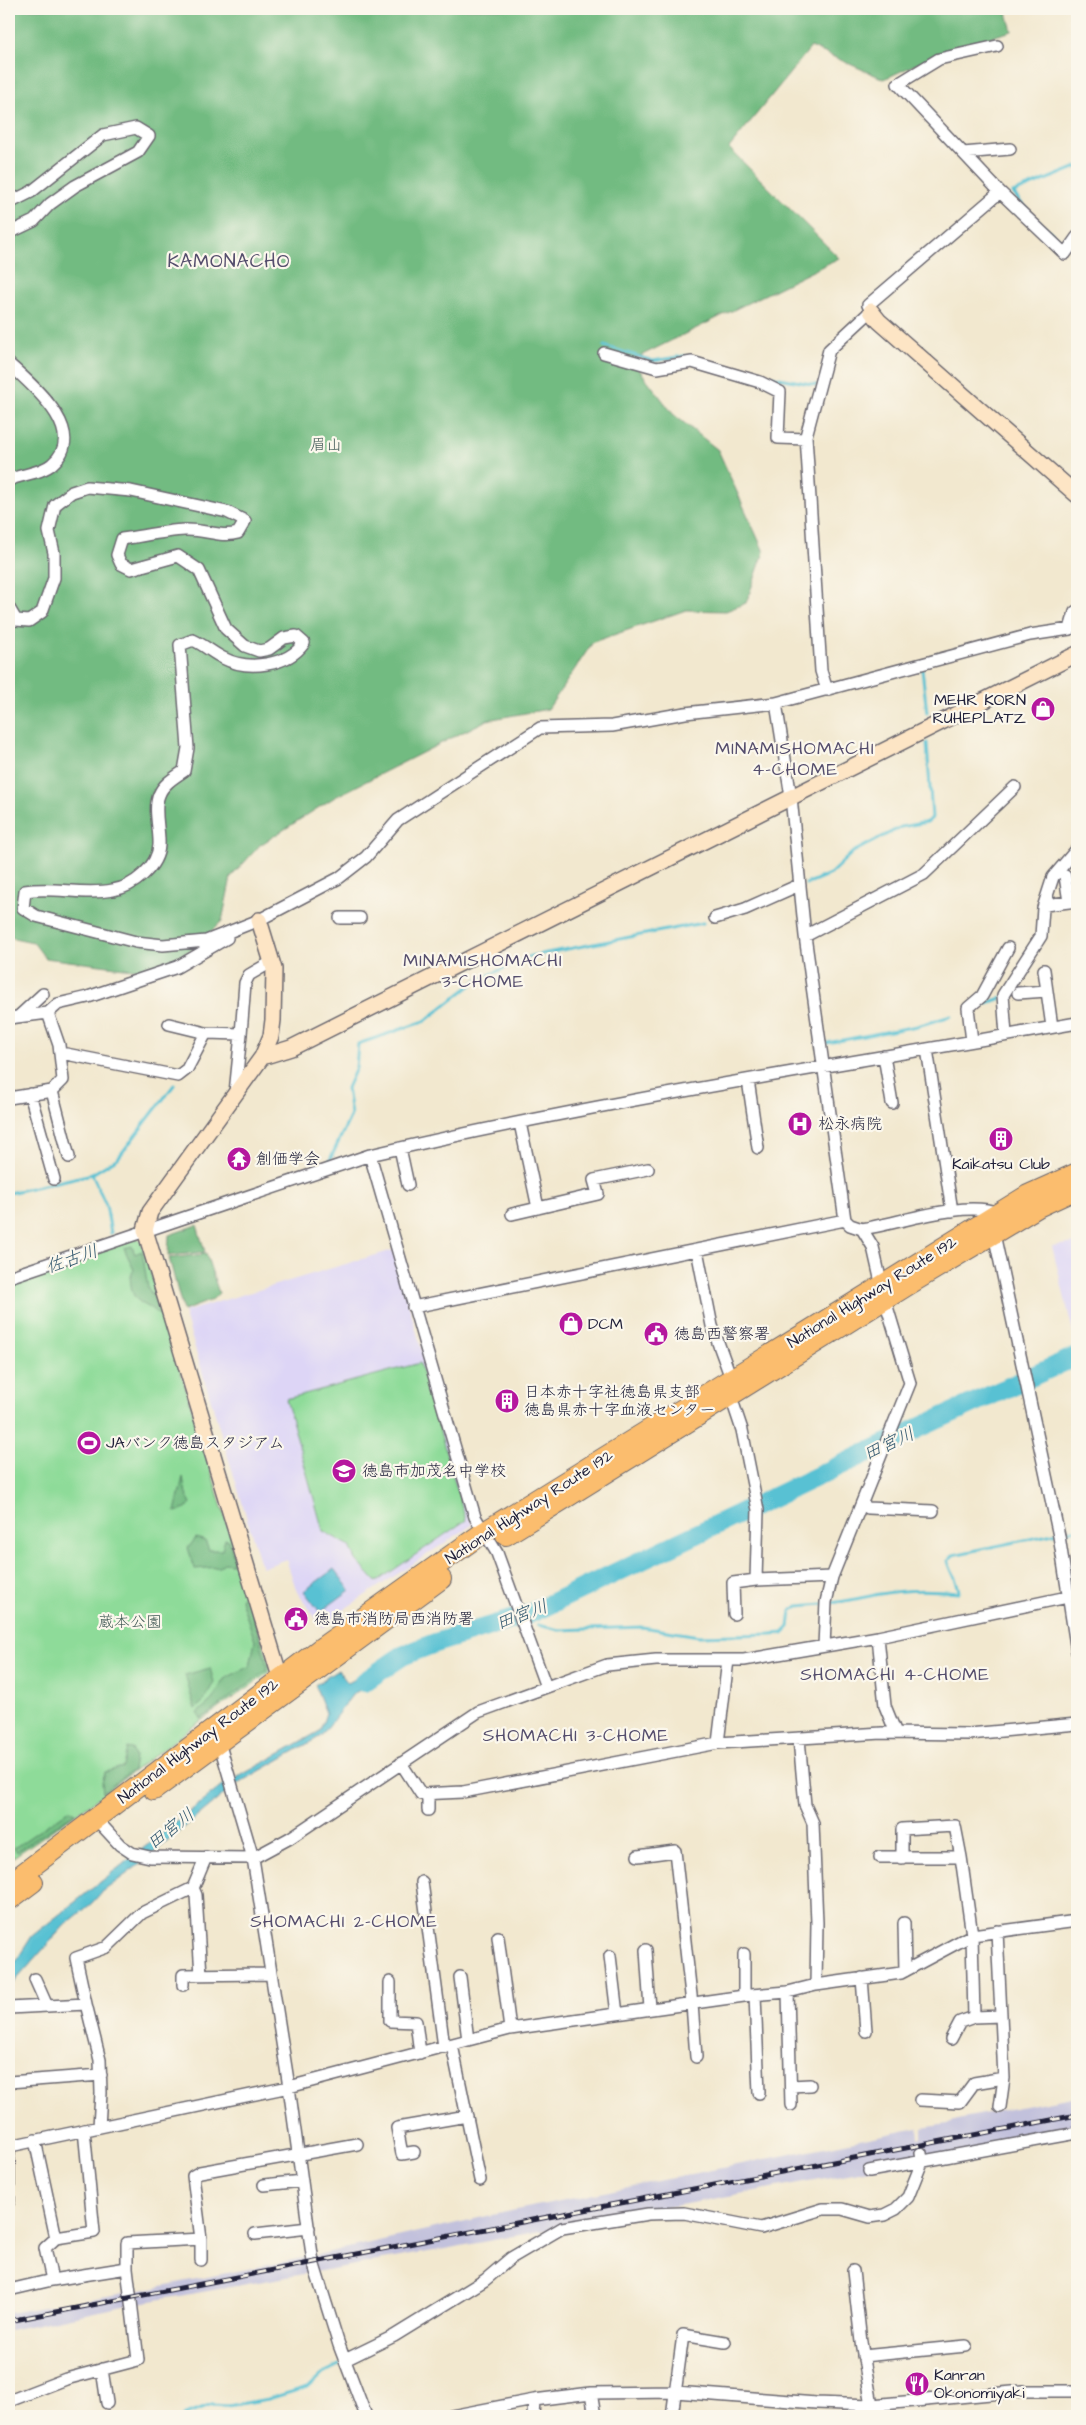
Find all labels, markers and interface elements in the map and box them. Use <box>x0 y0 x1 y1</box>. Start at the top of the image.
district label: KAMONACHO <box>168 248 290 275</box>
park label: 眉山 <box>310 434 342 456</box>
place label: MEHR KORN RUHEPLATZ <box>932 689 1026 729</box>
shop icon: MEHR KORN RUHEPLATZ <box>1030 696 1056 722</box>
district label: MINAMISHOMACHI 4-CHOME <box>715 736 875 782</box>
district label: MINAMISHOMACHI 3-CHOME <box>403 948 563 994</box>
hospital icon: 松永病院 <box>787 1111 813 1137</box>
place label: 松永病院 <box>818 1113 882 1135</box>
building icon: Kaikatsu Club <box>988 1126 1014 1152</box>
temple icon: 創価学会 <box>226 1146 252 1172</box>
place label: 創価学会 <box>256 1148 320 1170</box>
place label: Kaikatsu Club <box>952 1153 1050 1175</box>
street label: National Highway Route 192 <box>783 1231 961 1354</box>
water label: 佐古川 <box>42 1238 102 1280</box>
shop icon: DCM <box>558 1311 584 1337</box>
place label: DCM <box>588 1313 623 1335</box>
public building icon: 徳島西警察署 <box>643 1321 669 1347</box>
place label: 徳島西警察署 <box>674 1323 770 1345</box>
place label: 日本赤十字社徳島県支部 徳島県赤十字血液センター <box>524 1381 715 1421</box>
building icon: 日本赤十字社徳島県支部 徳島県赤十字血液センター <box>494 1388 520 1414</box>
water label: 田宮川 <box>859 1421 919 1467</box>
sports icon: JAバンク徳島スタジアム <box>76 1430 102 1456</box>
place label: JAバンク徳島スタジアム <box>106 1432 284 1454</box>
street label: National Highway Route 192 <box>441 1444 618 1570</box>
school or university icon: 徳島市加茂名中学校 <box>331 1458 357 1484</box>
place label: 徳島市加茂名中学校 <box>362 1460 506 1482</box>
water label: 田宮川 <box>492 1594 552 1636</box>
public building icon: 徳島市消防局西消防署 <box>283 1606 309 1632</box>
place label: 徳島市消防局西消防署 <box>314 1608 474 1630</box>
park label: 蔵本公園 <box>98 1611 162 1633</box>
district label: SHOMACHI 4-CHOME <box>800 1662 990 1687</box>
street label: National Highway Route 192 <box>113 1673 284 1810</box>
district label: SHOMACHI 3-CHOME <box>483 1723 669 1748</box>
water label: 田宮川 <box>142 1803 200 1855</box>
district label: SHOMACHI 2-CHOME <box>250 1909 438 1934</box>
place label: Kanran Okonomiyaki <box>934 2364 1025 2405</box>
restaurant icon: Kanran Okonomiyaki <box>904 2371 930 2397</box>

